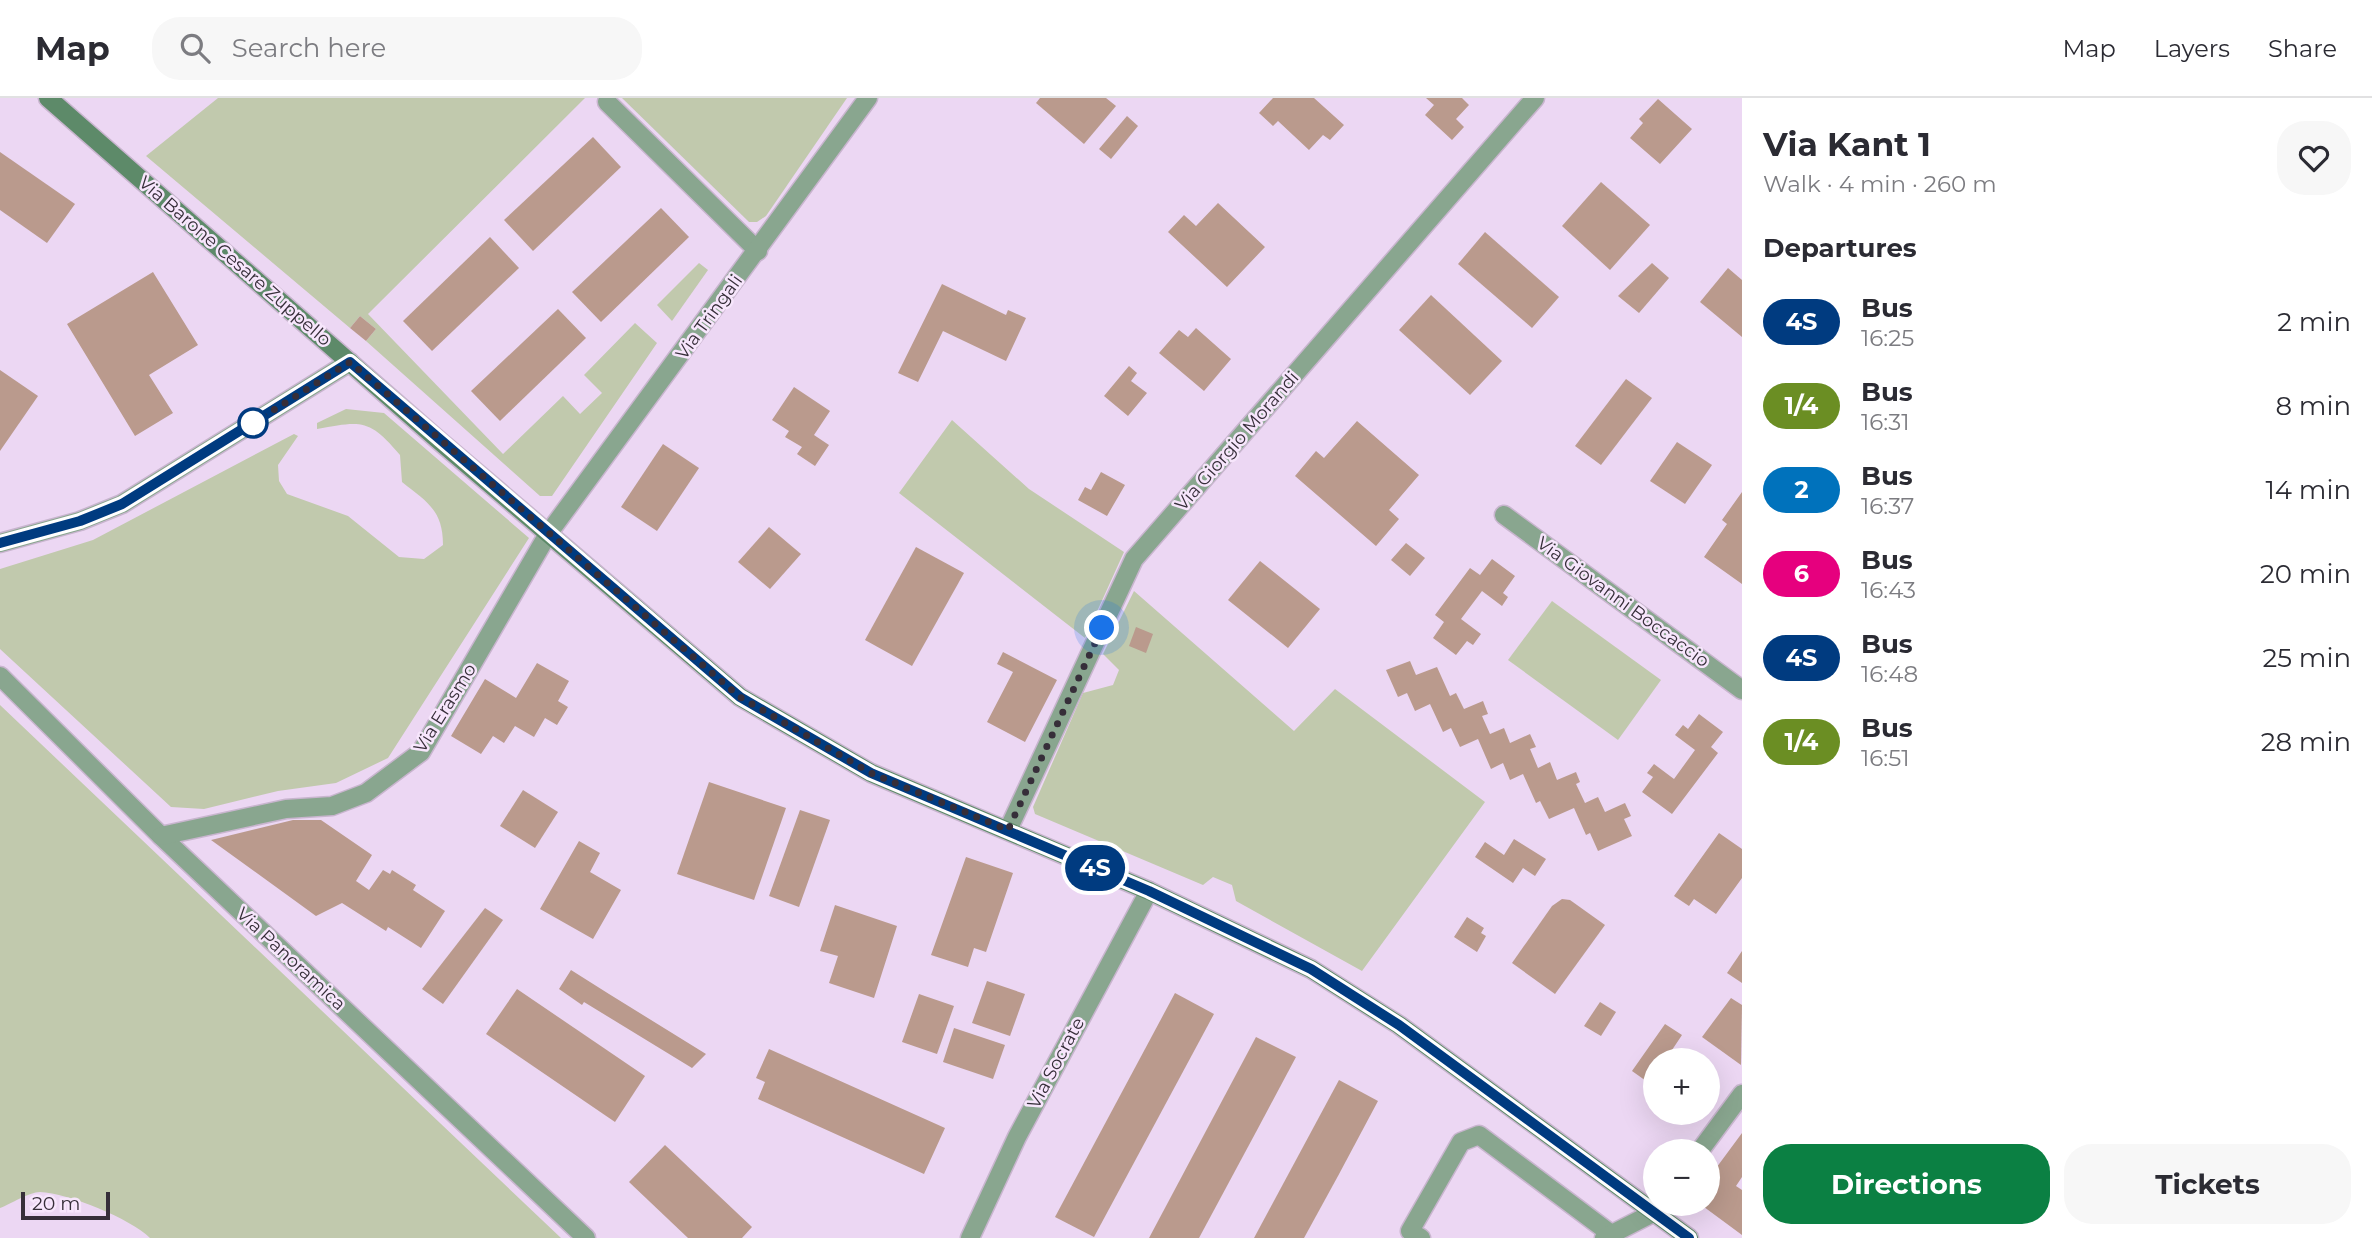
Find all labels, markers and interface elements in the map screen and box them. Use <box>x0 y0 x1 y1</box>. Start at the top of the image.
search box <box>152 17 642 80</box>
text: Map <box>35 28 110 68</box>
icon: search <box>176 29 214 67</box>
text: Search here <box>232 32 386 64</box>
text: Map <box>2062 34 2116 63</box>
text: Layers <box>2154 34 2230 63</box>
text: Share <box>2268 34 2337 63</box>
button: heart <box>2277 121 2351 195</box>
text: Via Kant 1 <box>1763 124 1931 164</box>
text: Walk · 4 min · 260 m <box>1763 170 1997 198</box>
street label: Via Barone Cesare Zuppello <box>134 171 336 351</box>
text: Departures <box>1763 232 1917 264</box>
street label: Via Tringali <box>671 270 747 364</box>
text: Bus <box>1861 292 1913 324</box>
text: 2 min <box>2277 306 2351 338</box>
text: 4S <box>1786 307 1817 336</box>
text: 16:25 <box>1861 324 1914 352</box>
street label: Via Giorgio Morandi <box>1170 367 1304 515</box>
text: Bus <box>1861 376 1913 408</box>
text: 8 min <box>2275 390 2351 422</box>
text: 1/4 <box>1785 391 1818 420</box>
unlabelled marker <box>238 408 268 438</box>
text: 16:31 <box>1861 408 1909 436</box>
text: Bus <box>1861 460 1913 492</box>
text: 14 min <box>2265 474 2351 506</box>
text: 2 <box>1794 475 1809 504</box>
text: 16:37 <box>1861 492 1914 520</box>
street label: Via Giovanni Boccaccio <box>1532 532 1714 672</box>
text: Bus <box>1861 544 1913 576</box>
text: 20 min <box>2260 558 2351 590</box>
text: 6 <box>1794 559 1809 588</box>
text: 16:43 <box>1861 576 1916 604</box>
your location <box>1084 610 1119 645</box>
text: Bus <box>1861 628 1913 660</box>
text: 25 min <box>2263 642 2351 674</box>
text: 4S <box>1786 643 1817 672</box>
street label: Via Erasmo <box>409 659 481 757</box>
text: 16:48 <box>1861 660 1918 688</box>
text: Bus <box>1861 712 1913 744</box>
text: 28 min <box>2261 726 2351 758</box>
text: 1/4 <box>1785 727 1818 756</box>
text: 16:51 <box>1861 744 1910 772</box>
line badge: 4S <box>1064 845 1126 891</box>
text: 4S <box>1079 853 1111 882</box>
street label: Via Panoramica <box>232 903 350 1015</box>
street label: Via Socrate <box>1023 1014 1089 1112</box>
map controls <box>1643 1048 1720 1216</box>
button: + <box>1643 1048 1720 1125</box>
button: − <box>1643 1139 1720 1216</box>
button: Directions <box>1763 1144 2050 1224</box>
button: Tickets <box>2064 1144 2351 1224</box>
scale bar <box>21 1189 110 1221</box>
text: 20 m <box>32 1192 80 1215</box>

